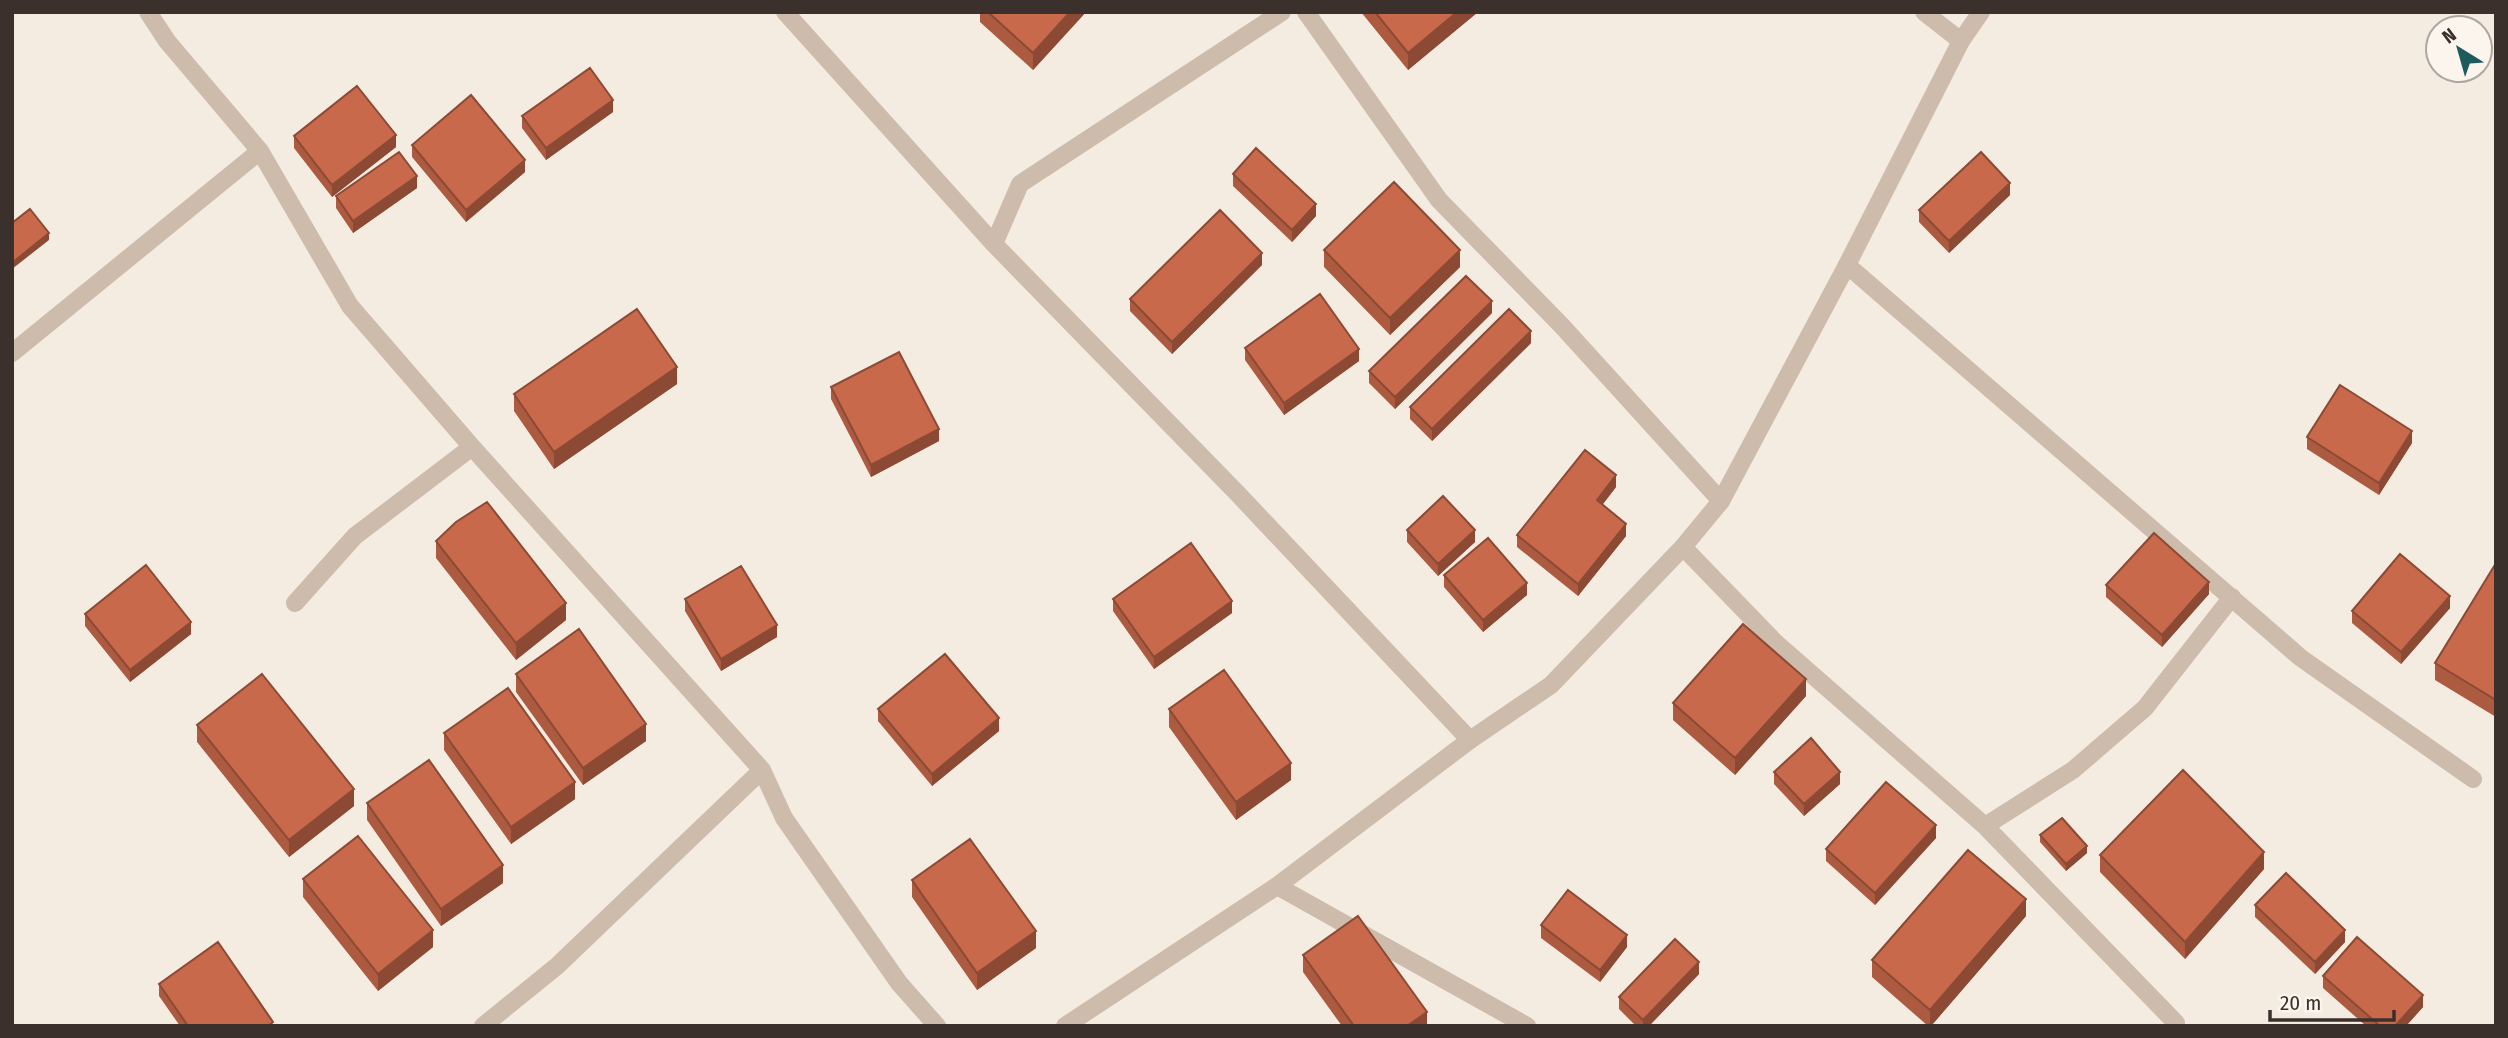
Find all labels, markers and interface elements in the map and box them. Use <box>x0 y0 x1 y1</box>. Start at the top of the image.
north arrow <box>2424 14 2494 84</box>
text: N <box>2438 23 2461 48</box>
scale bar <box>2270 978 2394 1022</box>
text: 20 m <box>2280 990 2321 1016</box>

